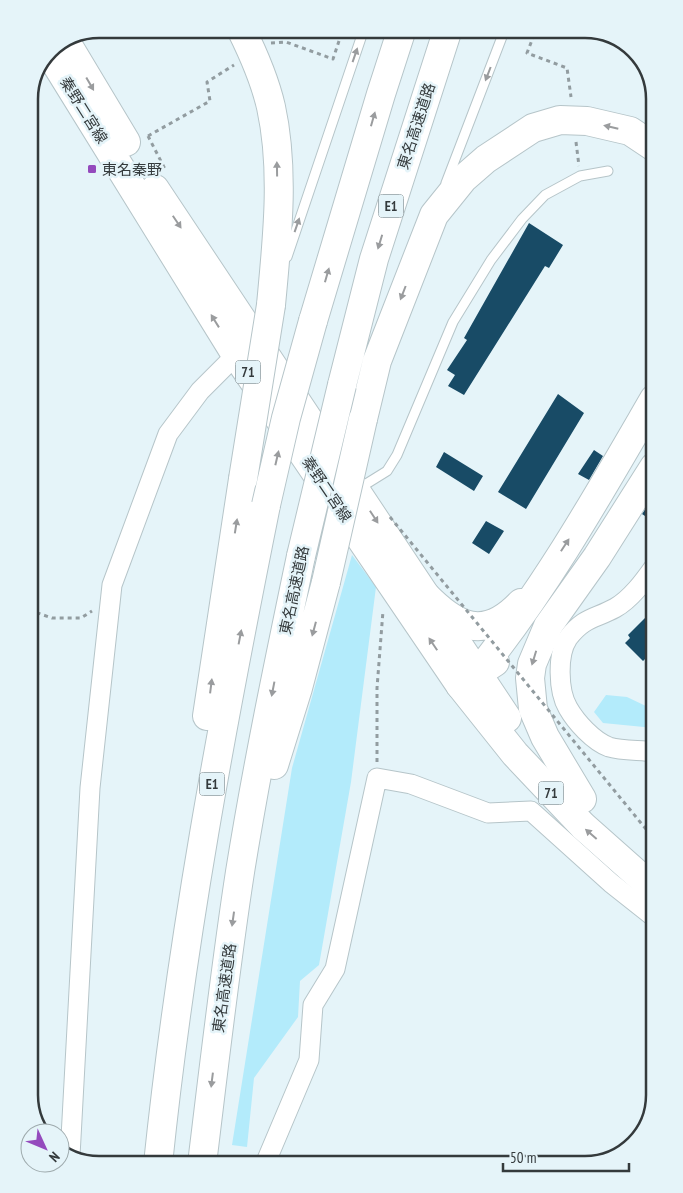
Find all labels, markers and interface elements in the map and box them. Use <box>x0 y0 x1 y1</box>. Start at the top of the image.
one-way arrow <box>352 47 359 62</box>
one-way arrow <box>484 67 491 82</box>
street label: 秦野二宮線 <box>56 73 112 147</box>
one-way arrow <box>86 78 95 91</box>
street label: 東名高速道路 <box>393 80 439 172</box>
one-way arrow <box>370 111 378 126</box>
one-way arrow <box>603 123 618 131</box>
place label: 東名秦野 <box>102 160 162 179</box>
one-way arrow <box>273 160 281 176</box>
marker: 東名秦野 <box>86 163 98 175</box>
road number: E1 <box>378 195 404 218</box>
one-way arrow <box>172 215 182 229</box>
one-way arrow <box>294 218 302 233</box>
one-way arrow <box>375 234 383 249</box>
one-way arrow <box>324 267 332 282</box>
one-way arrow <box>399 286 406 301</box>
one-way arrow <box>211 314 220 327</box>
road number: 71 <box>236 361 260 384</box>
one-way arrow <box>273 450 281 465</box>
street label: 秦野二宮線 <box>298 453 356 525</box>
one-way arrow <box>370 510 379 523</box>
one-way arrow <box>232 517 240 533</box>
one-way arrow <box>560 539 570 552</box>
street label: 東名高速道路 <box>275 544 313 636</box>
one-way arrow <box>309 621 317 636</box>
one-way arrow <box>236 629 244 645</box>
one-way arrow <box>428 638 438 651</box>
one-way arrow <box>530 650 538 665</box>
one-way arrow <box>207 678 215 694</box>
one-way arrow <box>268 681 276 697</box>
road number: E1 <box>200 772 224 796</box>
road number: 71 <box>538 781 564 804</box>
one-way arrow <box>586 828 598 840</box>
one-way arrow <box>229 911 237 927</box>
street label: 東名高速道路 <box>208 942 240 1034</box>
one-way arrow <box>208 1072 216 1088</box>
north arrow <box>20 1123 70 1173</box>
scale bar <box>503 1140 629 1172</box>
text: N <box>45 1148 63 1166</box>
text: 50 m <box>510 1148 536 1167</box>

